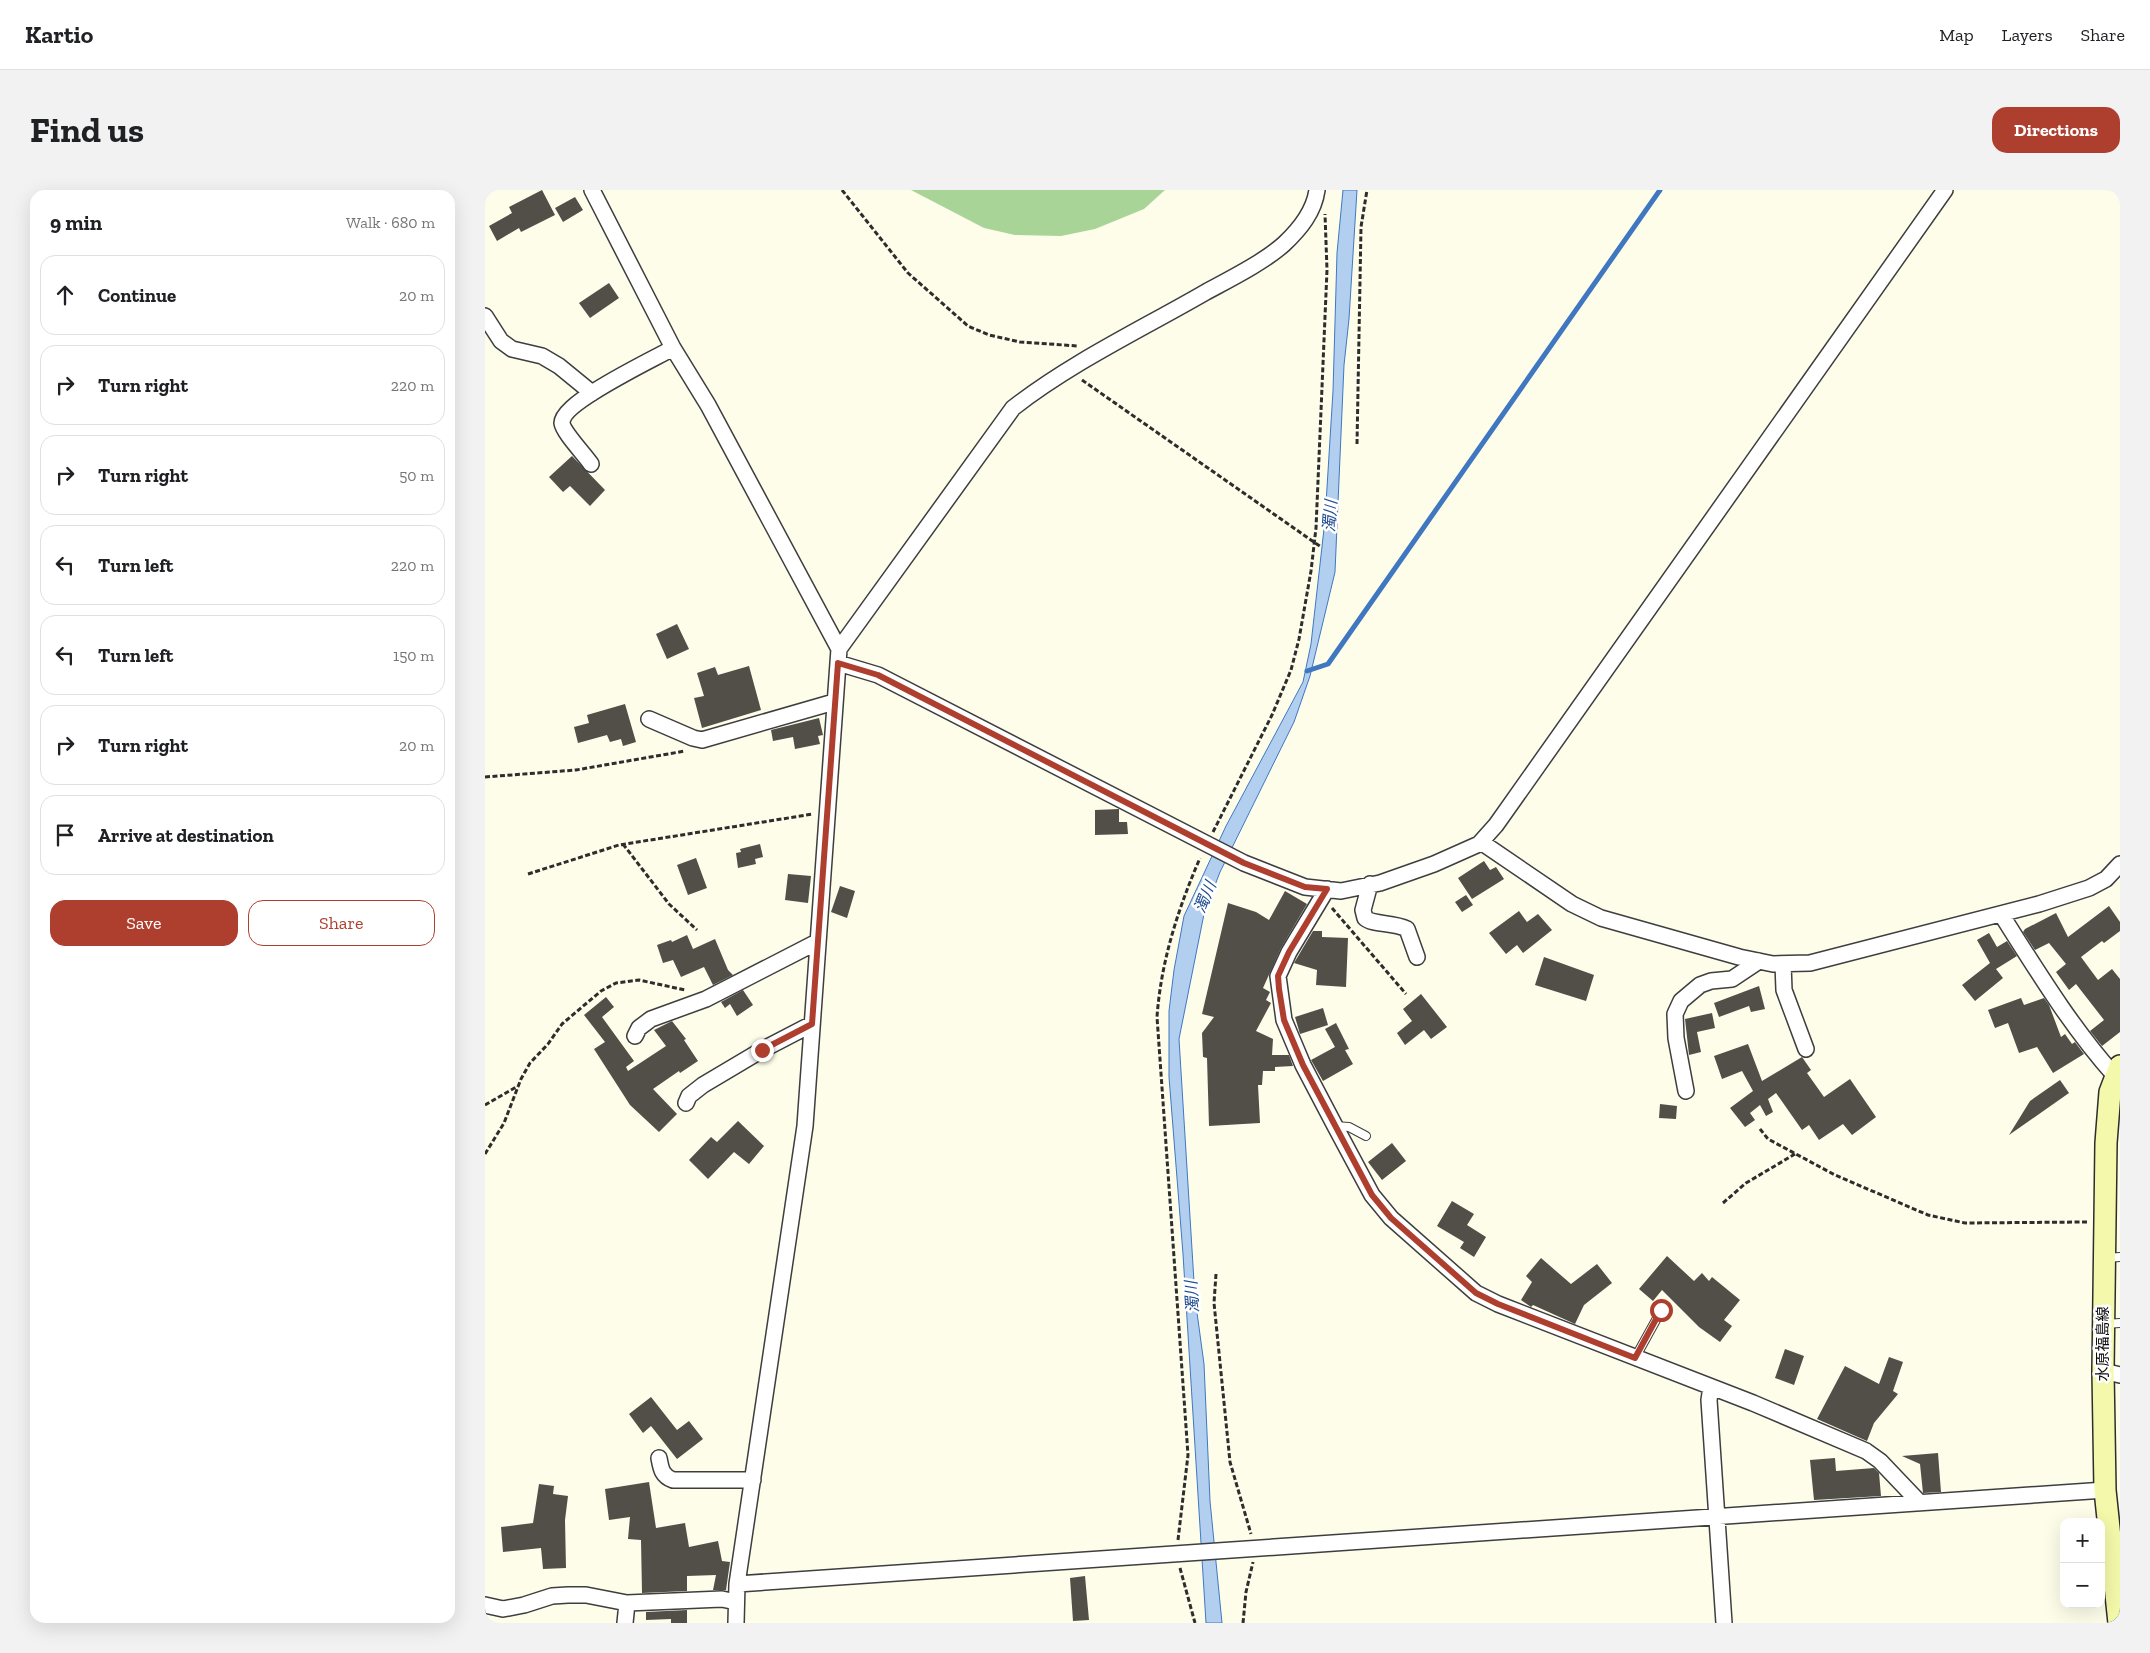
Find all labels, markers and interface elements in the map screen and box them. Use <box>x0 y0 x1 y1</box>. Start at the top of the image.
text: Kartio <box>25 20 93 49</box>
text: Map <box>1939 24 1974 46</box>
text: Layers <box>2002 24 2053 46</box>
text: Share <box>2081 24 2125 46</box>
button: Directions <box>1992 107 2120 153</box>
text: Find us <box>30 109 144 151</box>
text: 9 min <box>50 210 102 235</box>
text: Walk · 680 m <box>346 213 435 232</box>
icon: ahead <box>51 281 79 309</box>
text: Continue <box>98 284 176 307</box>
text: 20 m <box>399 286 434 305</box>
icon: right <box>51 371 79 399</box>
text: Turn right <box>98 374 188 397</box>
text: 220 m <box>391 376 434 395</box>
icon: right <box>51 461 79 489</box>
text: Turn right <box>98 464 188 487</box>
text: 50 m <box>399 466 434 485</box>
water label: 濁川 <box>1319 497 1341 533</box>
icon: left <box>51 551 79 579</box>
text: Turn left <box>98 554 173 577</box>
text: 220 m <box>391 556 434 575</box>
icon: left <box>51 641 79 669</box>
text: Turn left <box>98 644 173 667</box>
text: 150 m <box>393 646 434 665</box>
icon: right <box>51 731 79 759</box>
text: Turn right <box>98 734 188 757</box>
text: 20 m <box>399 736 434 755</box>
icon: arrive <box>51 821 79 849</box>
text: Arrive at destination <box>98 824 274 847</box>
water label: 濁川 <box>1190 877 1221 915</box>
button: Save <box>50 900 238 946</box>
button: Share <box>248 900 435 946</box>
route end <box>751 1039 774 1062</box>
water label: 濁川 <box>1181 1278 1203 1314</box>
route start <box>1650 1299 1673 1322</box>
street label: 水原福島線 <box>2094 1306 2112 1382</box>
map controls <box>2060 1518 2105 1608</box>
button: + <box>2060 1518 2105 1563</box>
button: − <box>2060 1563 2105 1608</box>

